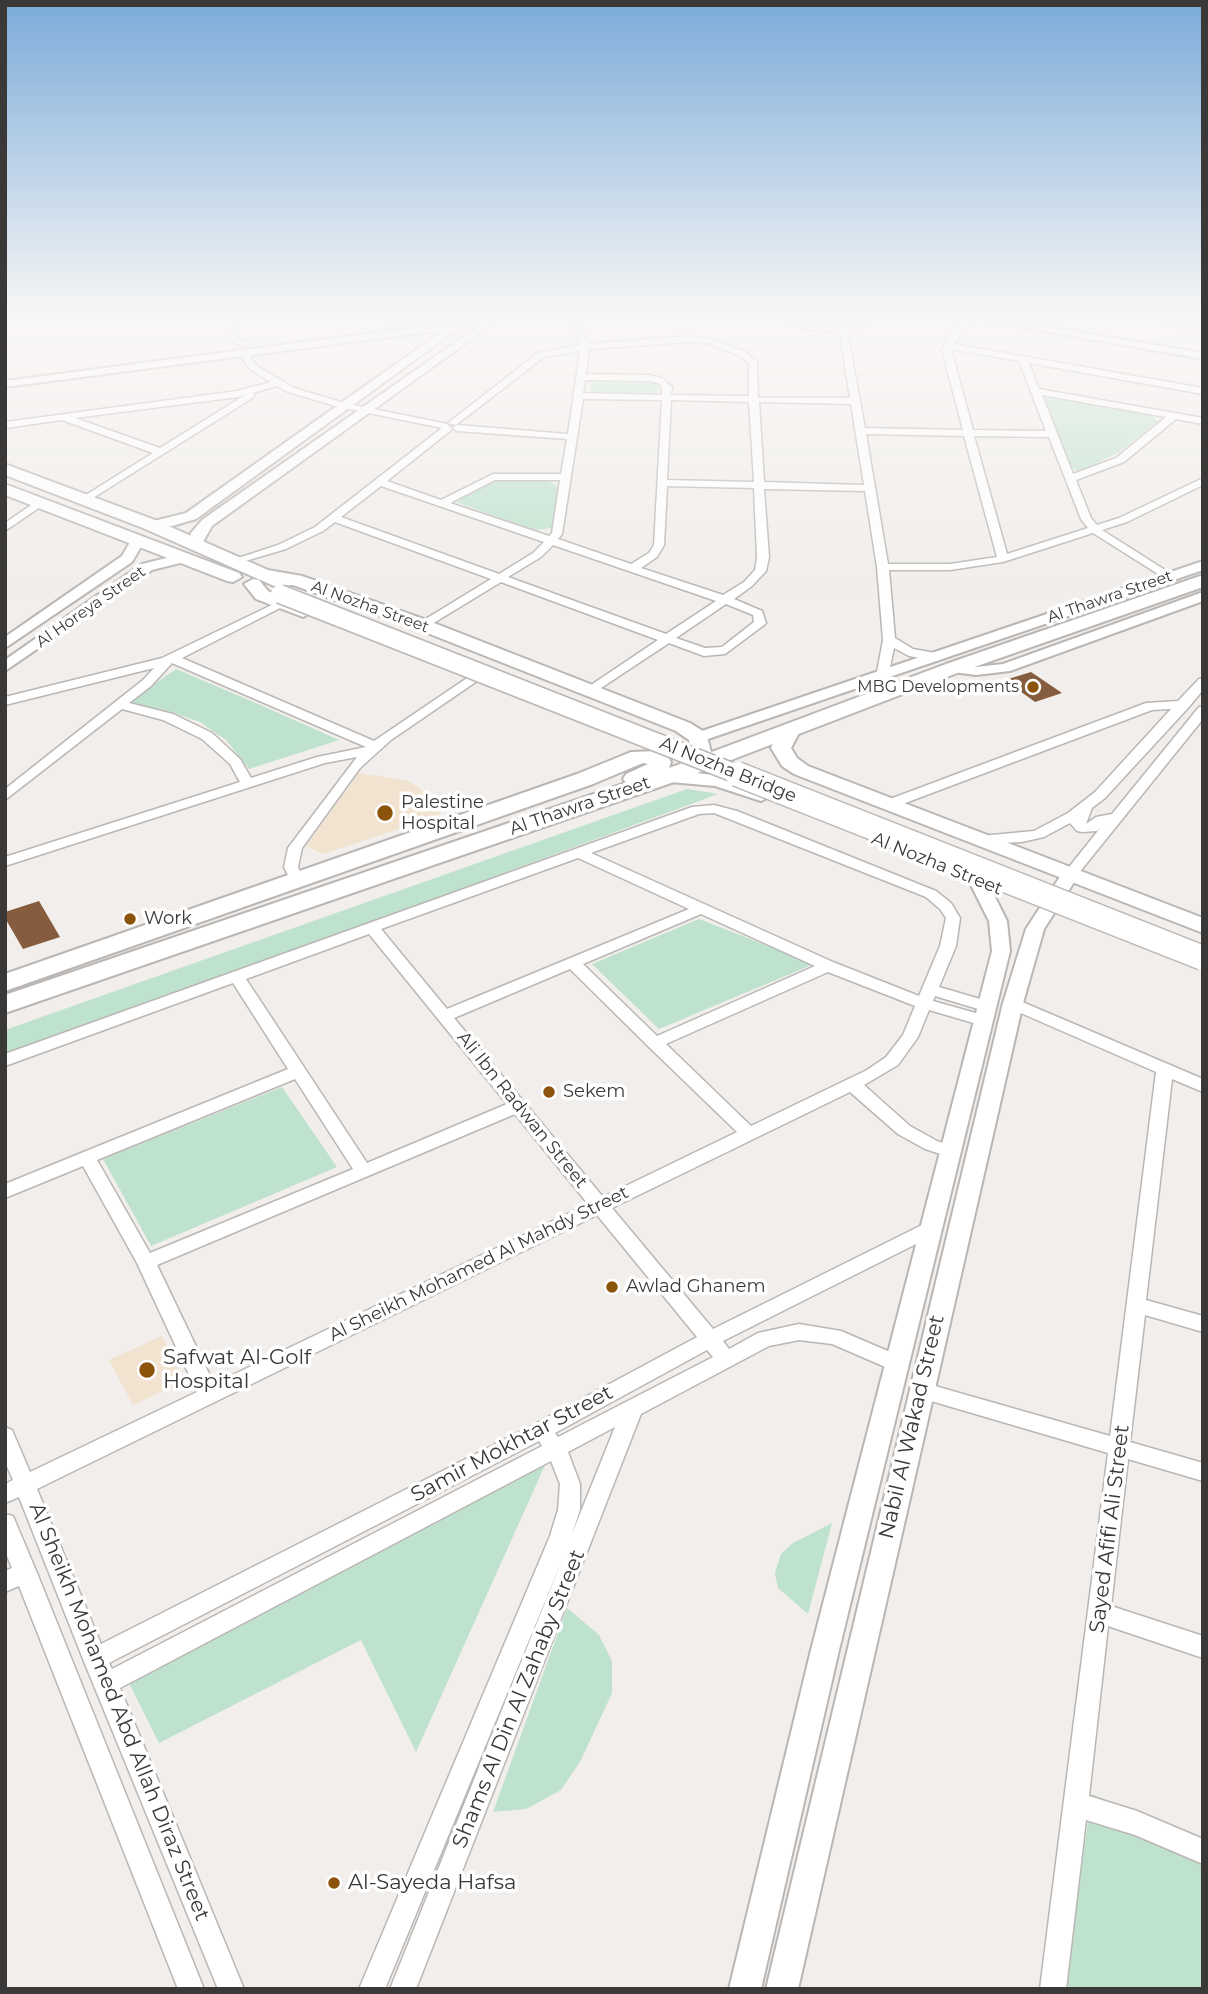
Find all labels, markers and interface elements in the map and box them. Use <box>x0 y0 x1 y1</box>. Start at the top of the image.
street label: Al Horeya Street <box>33 562 149 652</box>
street label: Al Thawra Street <box>1045 567 1175 627</box>
street label: Al Nozha Street <box>309 577 431 637</box>
place label: MBG Developments <box>857 677 1019 697</box>
marker: MBG Developments <box>1025 679 1041 695</box>
street label: Al Nozha Bridge <box>656 733 800 807</box>
street label: Al Thawra Street <box>507 772 653 840</box>
place label: Palestine Hospital <box>401 792 484 834</box>
marker: Palestine Hospital <box>375 803 395 823</box>
street label: Al Nozha Street <box>868 828 1006 900</box>
place label: Work <box>144 908 192 930</box>
marker: Work <box>122 911 138 927</box>
street label: Ali Ibn Radwan Street <box>452 1027 592 1193</box>
place label: Sekem <box>563 1081 625 1103</box>
marker: Sekem <box>541 1084 557 1100</box>
street label: Al Sheikh Mohamed Al Mahdy Street <box>326 1182 632 1346</box>
place label: Awlad Ghanem <box>626 1276 765 1298</box>
marker: Awlad Ghanem <box>604 1279 620 1295</box>
street label: Nabil Al Wakad Street <box>874 1312 950 1542</box>
place label: Safwat Al-Golf Hospital <box>163 1345 311 1395</box>
marker: Safwat Al-Golf Hospital <box>137 1360 157 1380</box>
street label: Samir Mokhtar Street <box>407 1380 617 1508</box>
street label: Sayed Afifi Ali Street <box>1085 1423 1135 1635</box>
street label: Al Sheikh Mohamed Abd Allah Diraz Street <box>23 1499 215 1925</box>
street label: Shams Al Din Al Zahaby Street <box>447 1546 591 1852</box>
place label: Al-Sayeda Hafsa <box>348 1870 516 1896</box>
marker: Al-Sayeda Hafsa <box>326 1875 342 1891</box>

